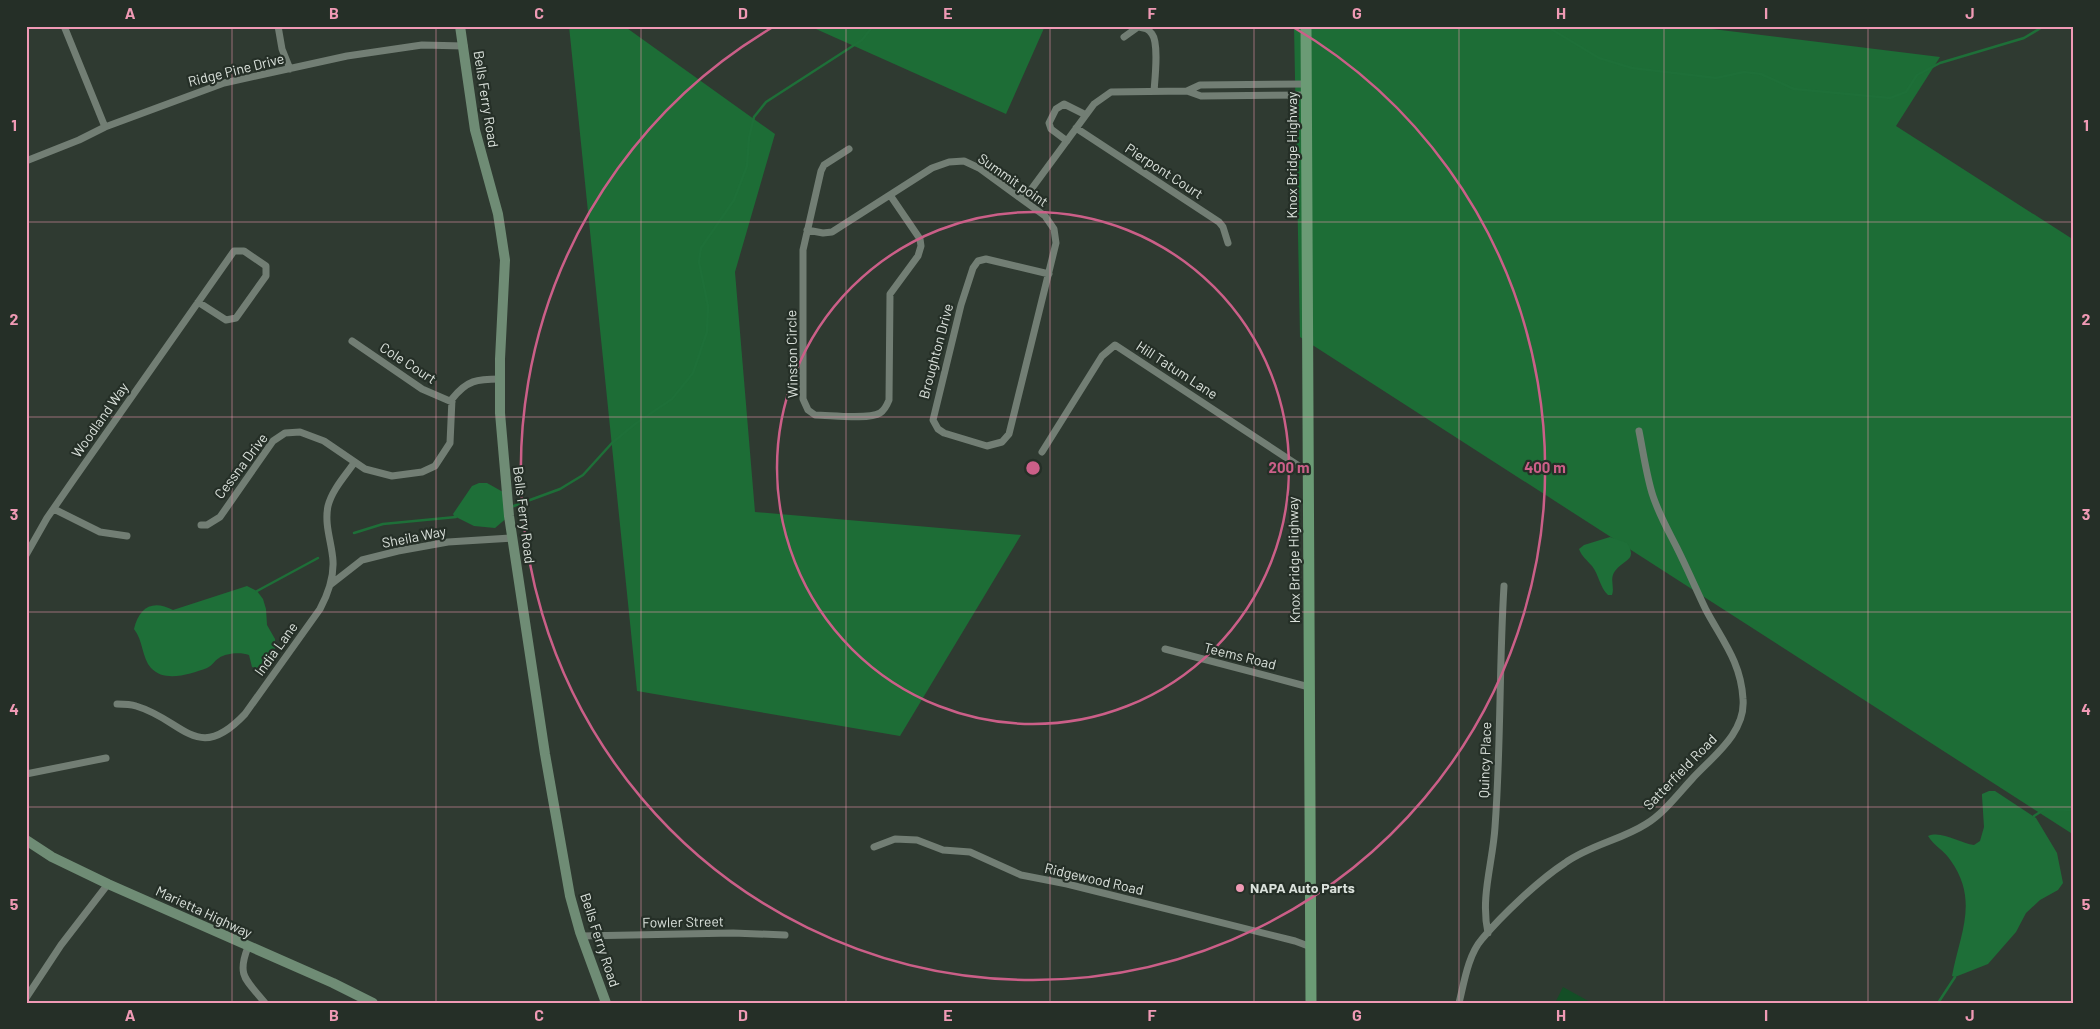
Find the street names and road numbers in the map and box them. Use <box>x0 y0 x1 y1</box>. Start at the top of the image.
street label: Ridge Pine Drive <box>186 49 286 90</box>
street label: Bells Ferry Road <box>470 49 503 149</box>
street label: Knox Bridge Highway <box>1283 91 1300 218</box>
street label: Pierpont Court <box>1122 139 1206 202</box>
street label: Summit point <box>975 149 1052 210</box>
street label: Broughton Drive <box>915 301 956 400</box>
street label: Winston Circle <box>782 310 801 398</box>
street label: Hill Tatum Lane <box>1133 337 1221 402</box>
street label: Cole Court <box>377 338 440 387</box>
street label: Woodland Way <box>67 378 132 461</box>
street label: Cessna Drive <box>210 430 271 502</box>
street label: Bells Ferry Road <box>510 465 539 565</box>
street label: Knox Bridge Highway <box>1284 496 1303 624</box>
street label: Sheila Way <box>380 522 448 551</box>
street label: India Lane <box>250 619 301 679</box>
street label: Teems Road <box>1202 638 1278 673</box>
street label: Quincy Place <box>1475 721 1494 798</box>
street label: Satterfield Road <box>1639 730 1720 813</box>
street label: Ridgewood Road <box>1043 859 1145 898</box>
street label: Marietta Highway <box>153 882 256 942</box>
street label: Bells Ferry Road <box>577 891 624 989</box>
street label: Fowler Street <box>642 912 724 931</box>

